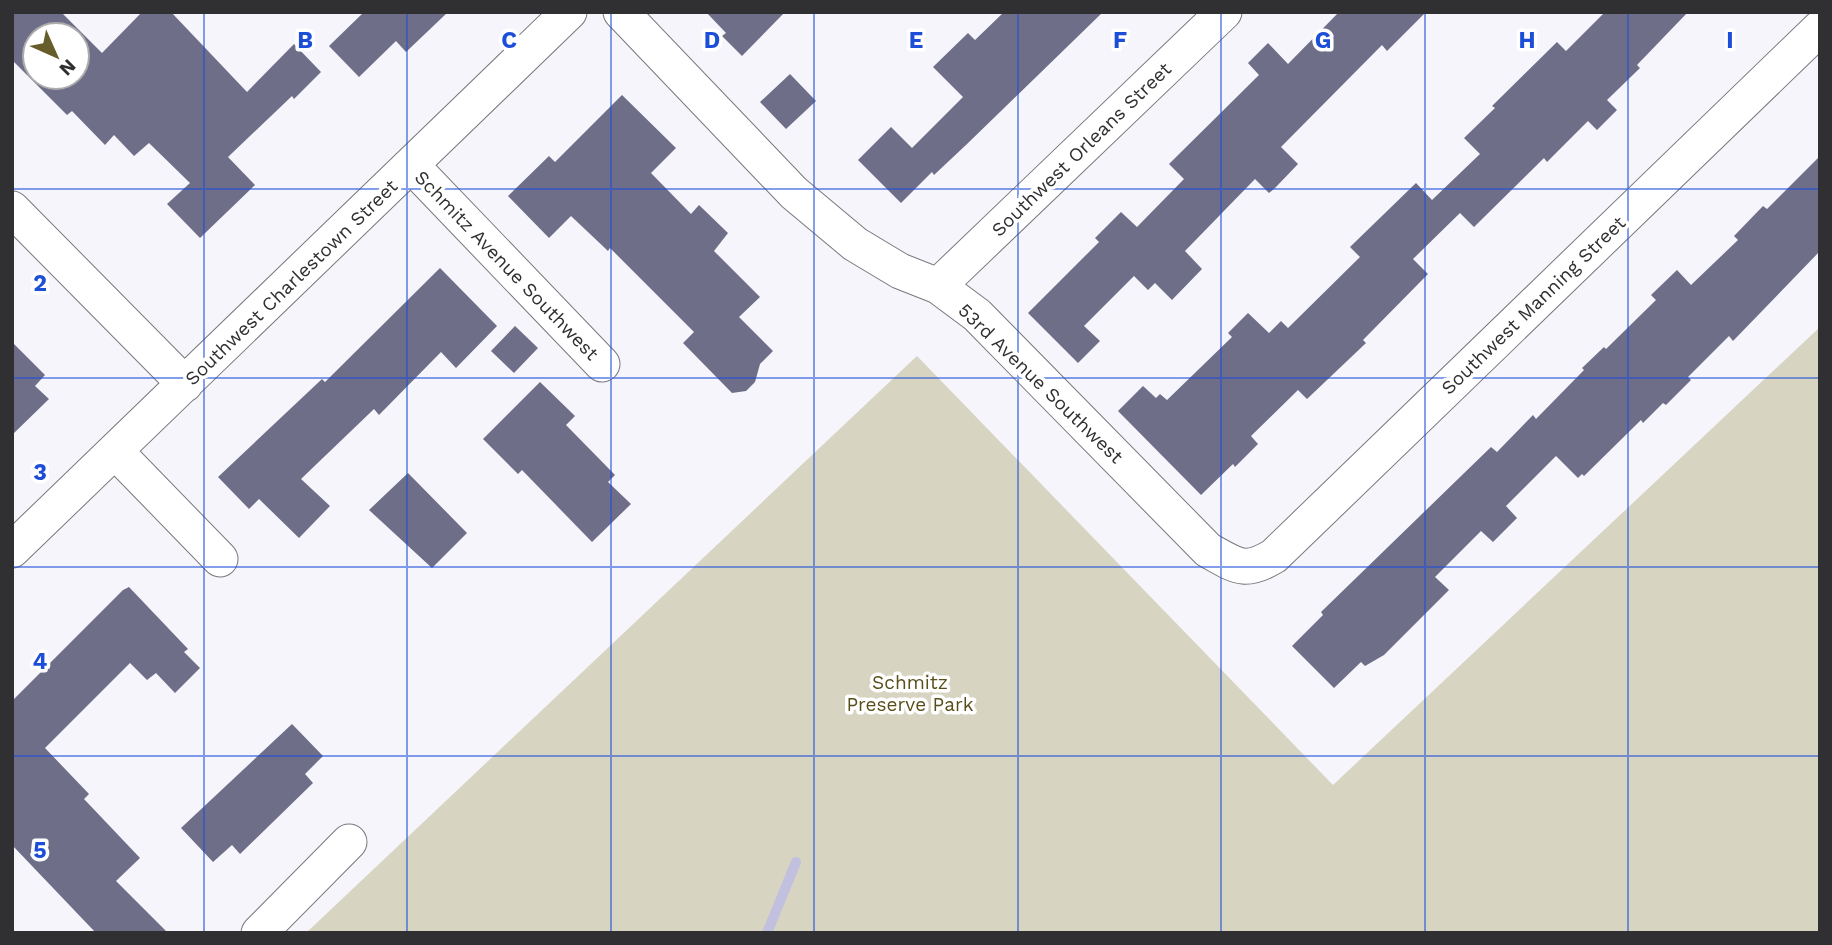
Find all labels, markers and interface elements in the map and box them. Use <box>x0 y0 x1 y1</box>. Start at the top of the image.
north arrow <box>21 21 91 91</box>
text: B <box>297 27 313 54</box>
text: C <box>501 27 517 54</box>
text: D <box>704 27 720 54</box>
text: E <box>909 27 923 54</box>
text: F <box>1113 27 1127 54</box>
text: G <box>1315 27 1331 54</box>
text: H <box>1518 27 1536 54</box>
text: I <box>1726 27 1734 54</box>
text: N <box>55 55 81 81</box>
street label: Southwest Orleans Street <box>987 57 1176 241</box>
street label: Schmitz Avenue Southwest <box>410 166 603 365</box>
street label: Southwest Charlestown Street <box>180 175 402 390</box>
street label: Southwest Manning Street <box>1437 211 1630 399</box>
text: 2 <box>33 270 47 297</box>
street label: 53rd Avenue Southwest <box>953 299 1128 468</box>
text: 3 <box>33 459 47 486</box>
text: 4 <box>33 648 48 675</box>
park label: Schmitz Preserve Park <box>847 671 974 716</box>
text: 5 <box>33 837 47 864</box>

